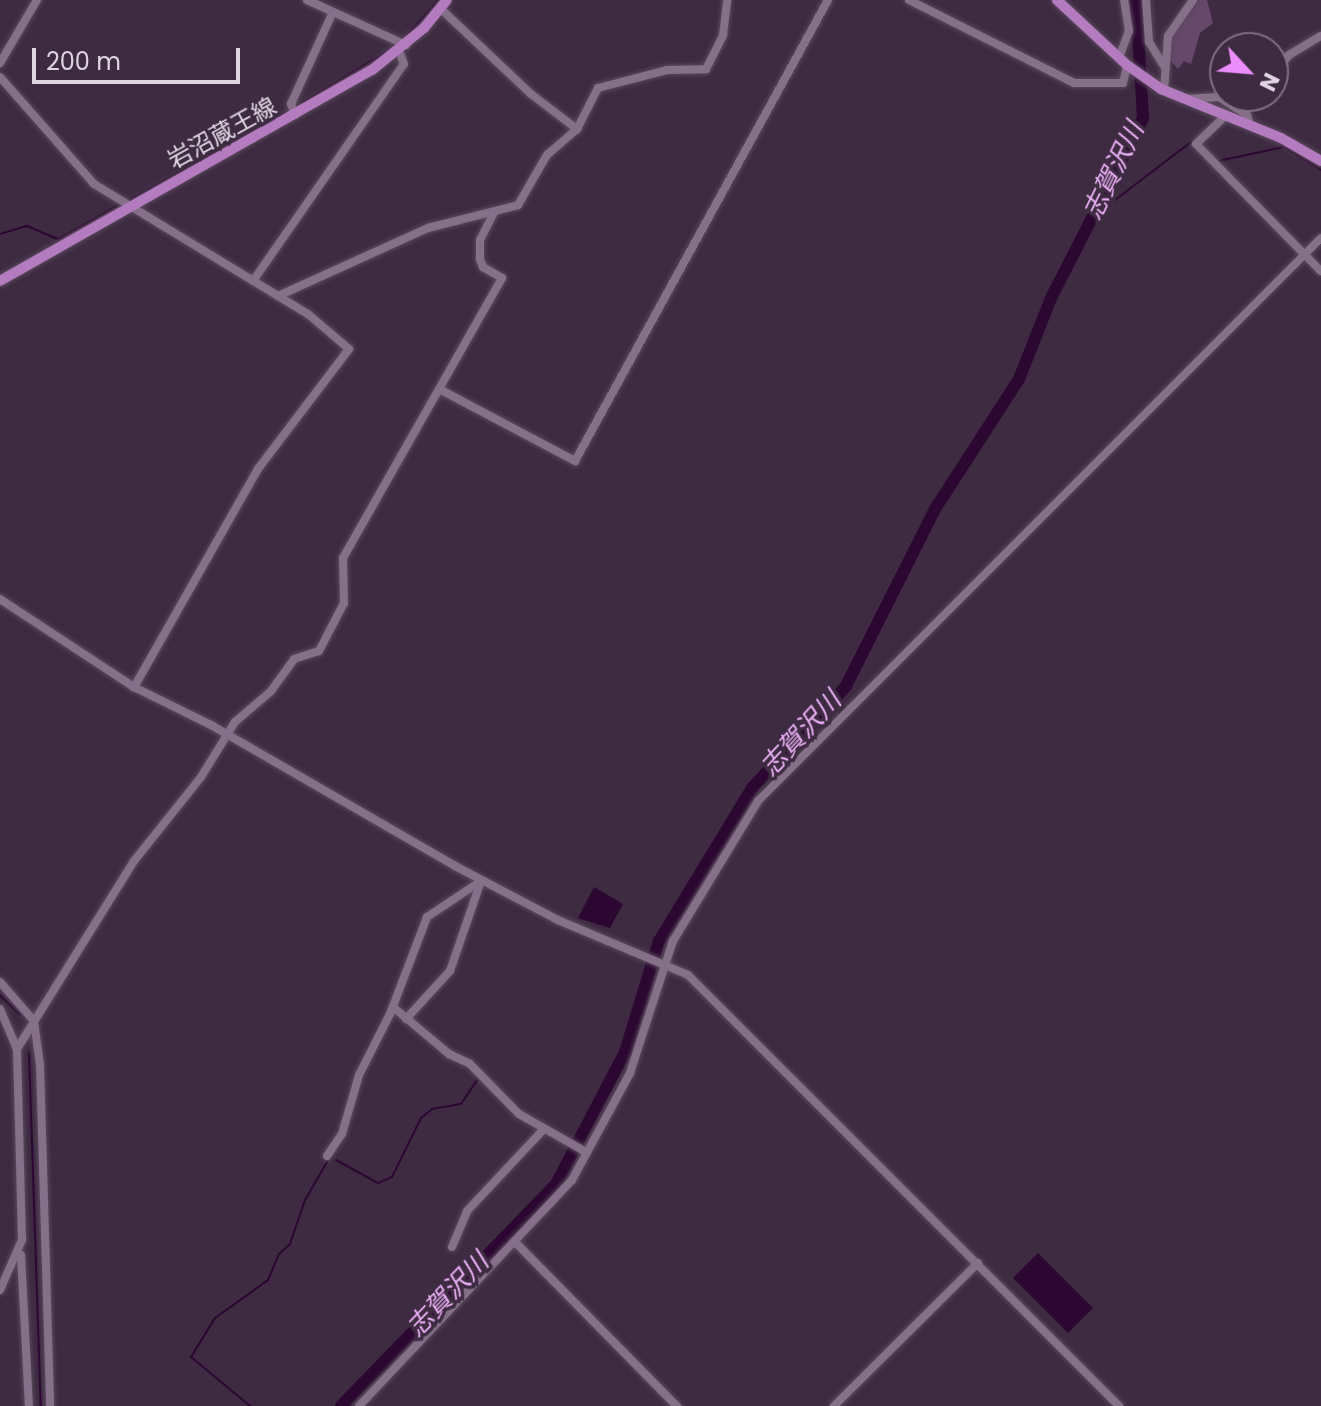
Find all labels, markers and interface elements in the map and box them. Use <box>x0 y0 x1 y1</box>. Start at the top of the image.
scale bar <box>36 32 244 82</box>
north arrow <box>1209 32 1289 112</box>
text: 200 m <box>46 45 121 78</box>
text: N <box>1252 68 1287 96</box>
street label: 岩沼蔵王線 <box>163 91 281 175</box>
water label: 志賀沢川 <box>1077 117 1151 225</box>
water label: 志賀沢川 <box>754 685 848 783</box>
water label: 志賀沢川 <box>401 1247 495 1343</box>

